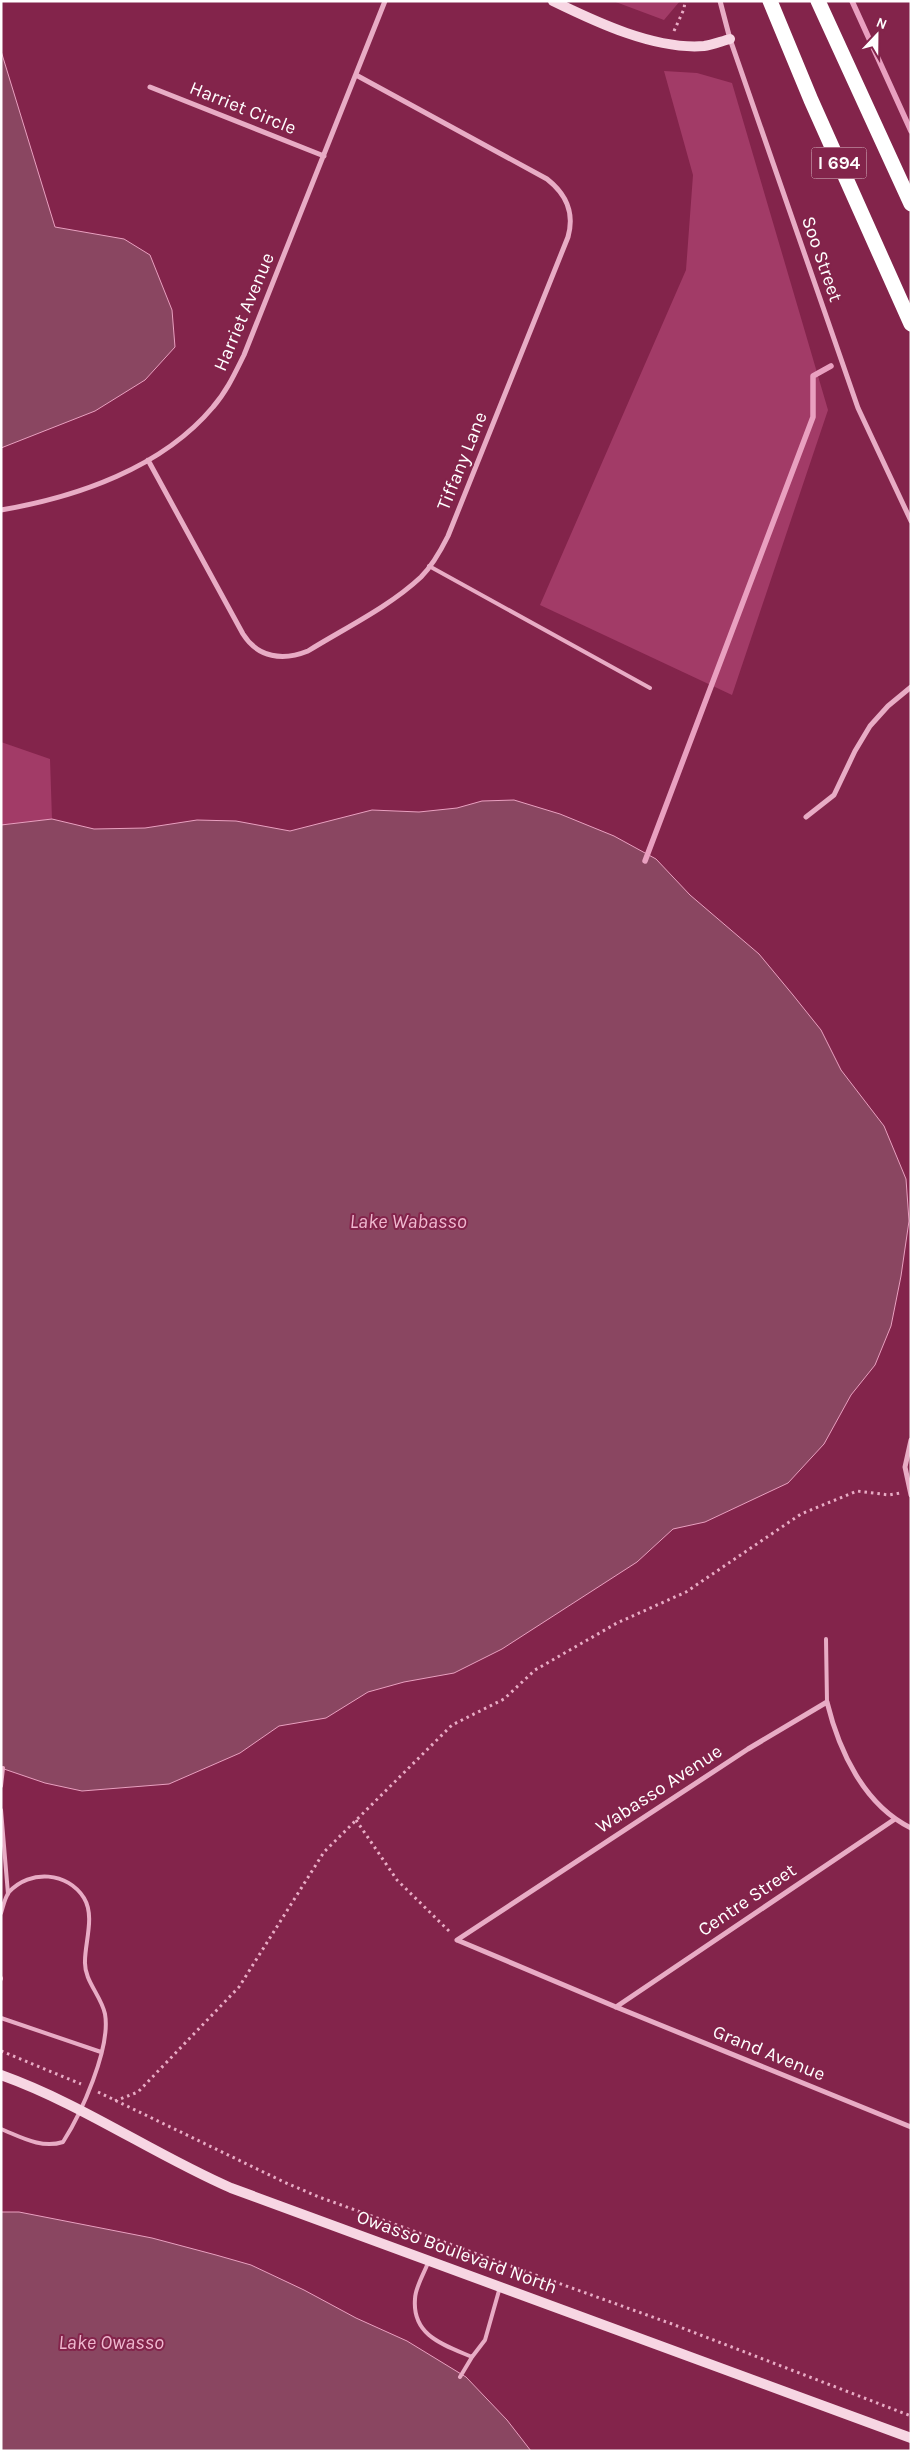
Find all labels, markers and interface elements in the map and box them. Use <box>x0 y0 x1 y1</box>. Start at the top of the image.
north arrow <box>852 10 902 60</box>
text: N <box>874 14 890 33</box>
street label: Harriet Circle <box>186 77 300 139</box>
road number: I 694 <box>812 148 866 178</box>
street label: Soo Street <box>797 213 847 305</box>
street label: Harriet Avenue <box>209 249 279 375</box>
street label: Tiffany Lane <box>432 409 492 513</box>
water label: Lake Wabasso <box>349 1210 467 1233</box>
street label: Wabasso Avenue <box>592 1740 726 1838</box>
street label: Centre Street <box>694 1859 800 1941</box>
street label: Grand Avenue <box>710 2020 828 2086</box>
street label: Owasso Boulevard North <box>354 2205 560 2299</box>
water label: Lake Owasso <box>58 2331 164 2354</box>

